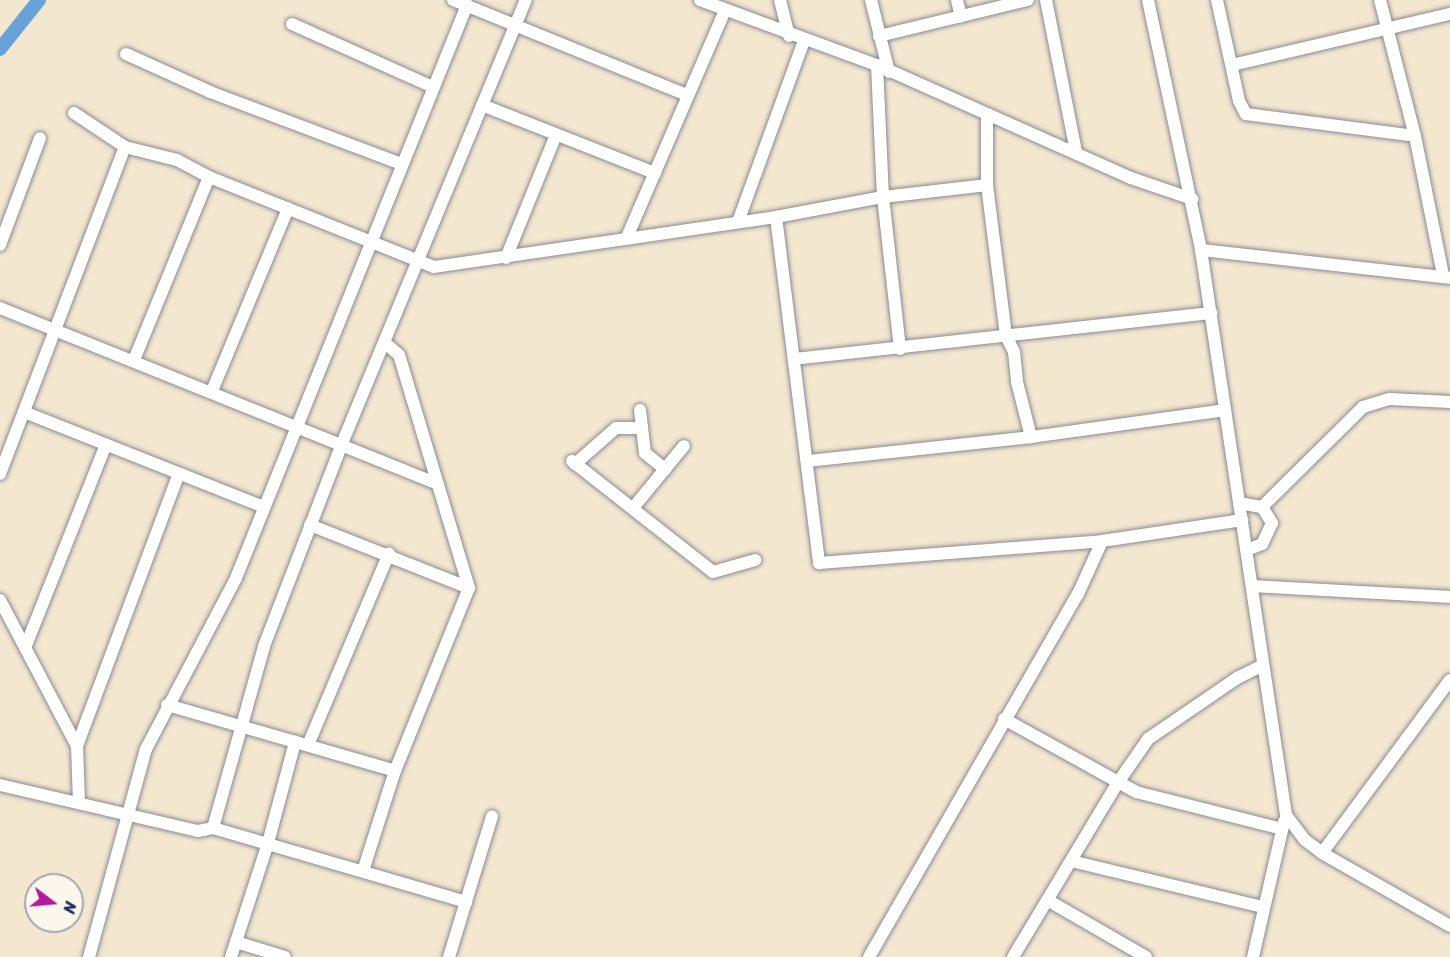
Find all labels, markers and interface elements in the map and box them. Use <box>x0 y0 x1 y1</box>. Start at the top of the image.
north arrow <box>24 873 84 933</box>
text: N <box>54 898 85 917</box>

